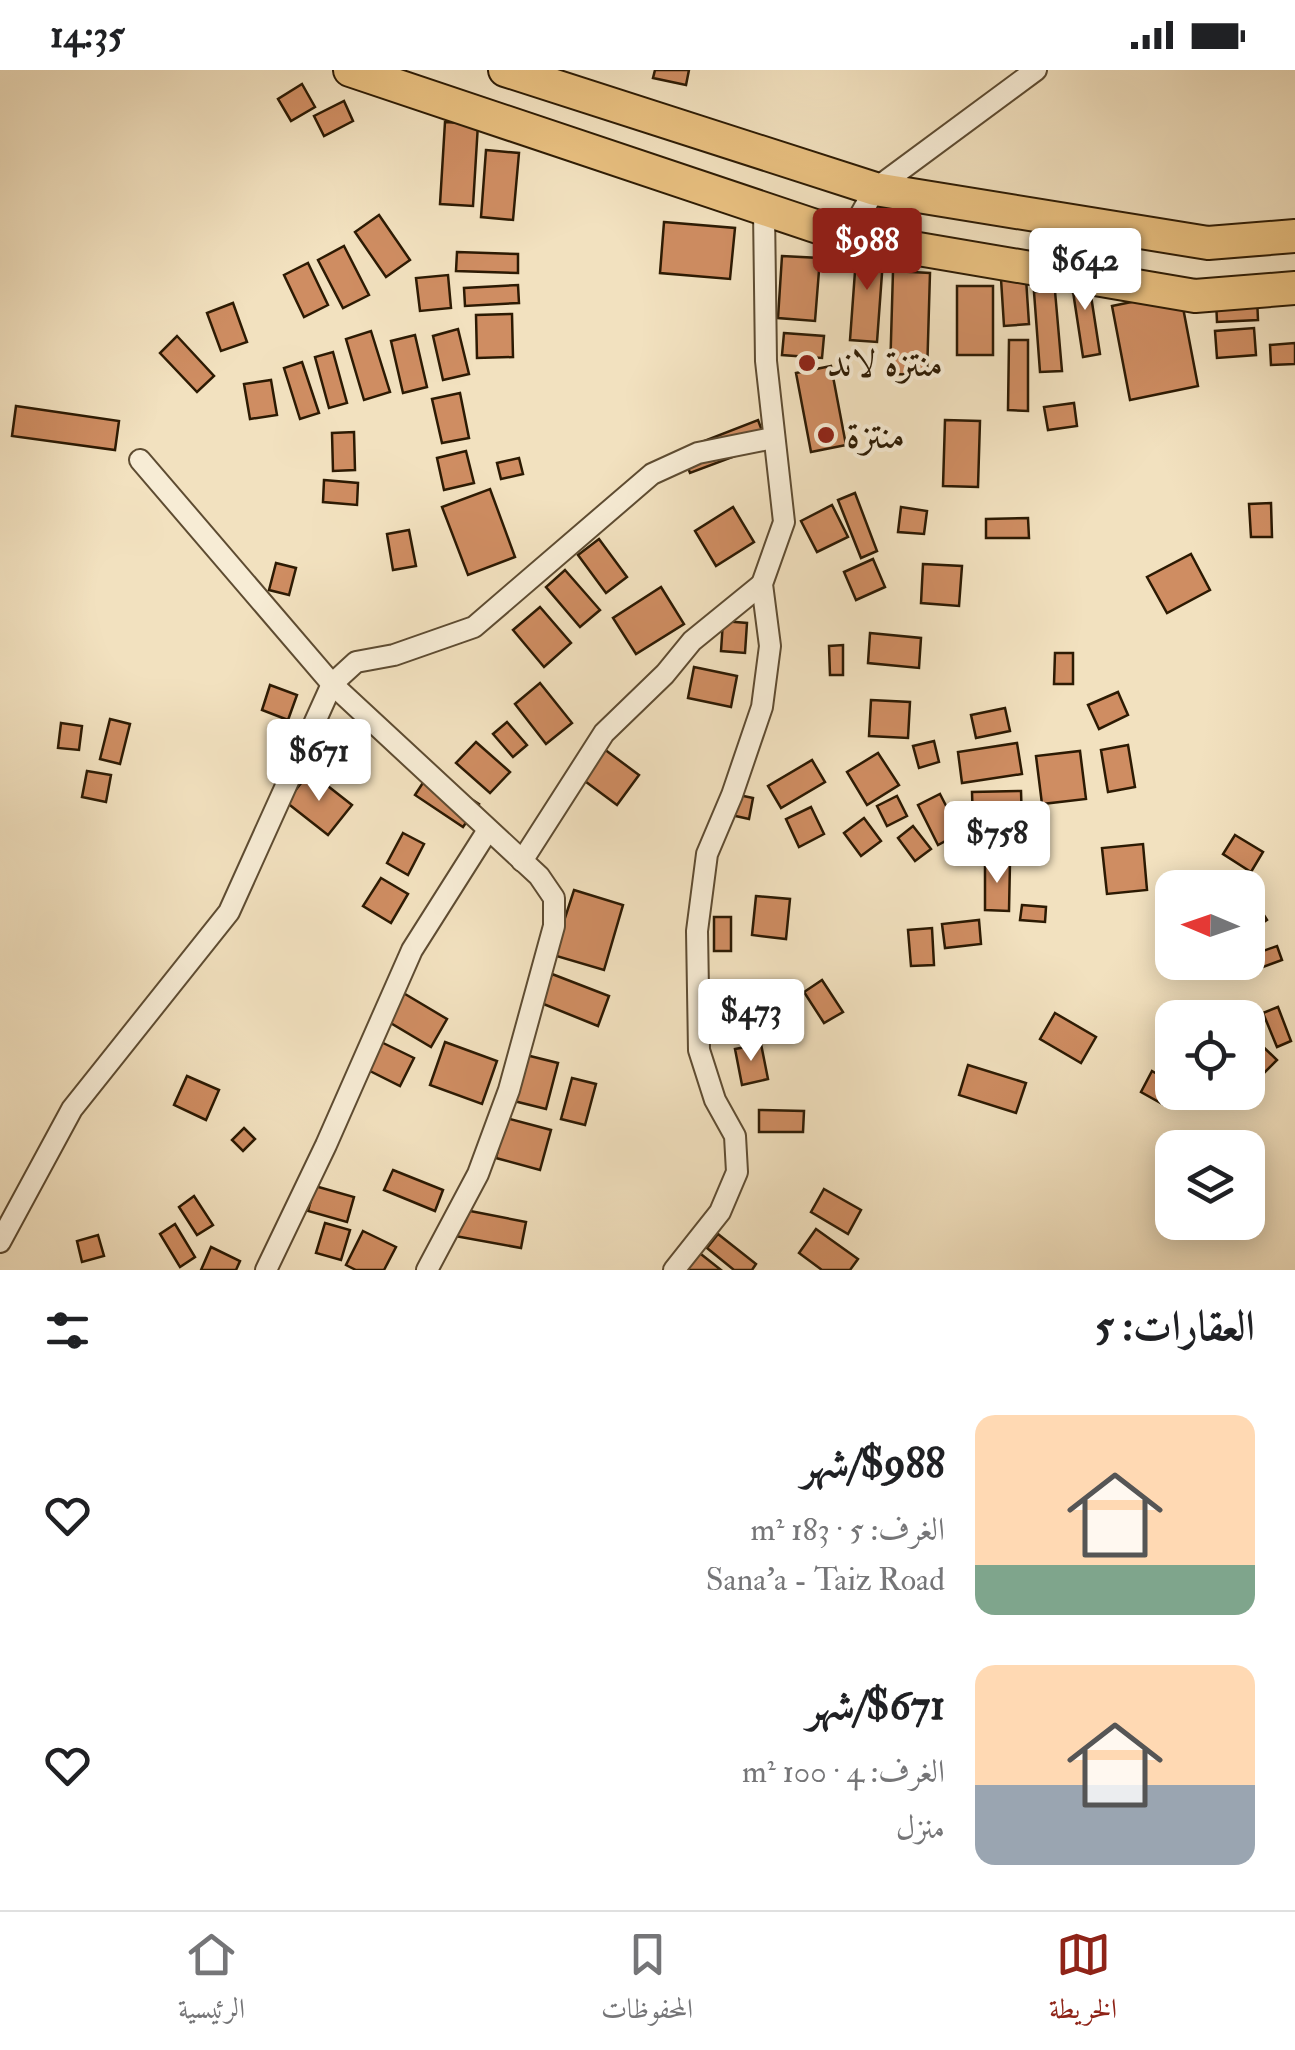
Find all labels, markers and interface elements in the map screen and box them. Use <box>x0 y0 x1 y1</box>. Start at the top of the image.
text: 14:35 <box>50 11 125 59</box>
pin: $988 <box>808 208 926 293</box>
text: $988 <box>835 220 899 260</box>
pin: $642 <box>1026 228 1144 313</box>
text: $642 <box>1051 240 1119 280</box>
place label: منتزة لاند <box>827 340 943 388</box>
marker: منتزة لاند <box>796 352 818 374</box>
place label: منتزة <box>846 412 905 460</box>
marker: منتزة <box>815 424 837 446</box>
pin: $671 <box>260 719 378 804</box>
text: $671 <box>289 731 349 771</box>
pin: $758 <box>938 801 1056 886</box>
text: $758 <box>966 813 1028 853</box>
north arrow <box>1155 870 1265 980</box>
map controls <box>1155 870 1265 1240</box>
pin: $473 <box>692 979 810 1064</box>
text: $473 <box>720 991 782 1031</box>
button: locate <box>1155 1000 1265 1110</box>
button: layers <box>1155 1130 1265 1240</box>
text: العقارات: 5 <box>1095 1301 1255 1353</box>
icon: filters <box>40 1303 95 1358</box>
text: $988/شهر <box>801 1438 945 1490</box>
icon: home <box>1055 1455 1175 1575</box>
icon: heart <box>40 1488 95 1543</box>
text: الغرف: 5 · 183 m² <box>751 1510 945 1550</box>
text: Sana'a - Taiz Road <box>706 1560 945 1600</box>
text: $671/شهر <box>807 1680 945 1732</box>
icon: home <box>1055 1705 1175 1825</box>
icon: heart <box>40 1738 95 1793</box>
text: الغرف: 4 · 100 m² <box>742 1752 945 1792</box>
text: منزل <box>896 1808 945 1848</box>
tab: الرئيسية <box>178 1927 245 2036</box>
tab: المحفوظات <box>601 1927 693 2036</box>
tab: الخريطة <box>1049 1927 1117 2036</box>

